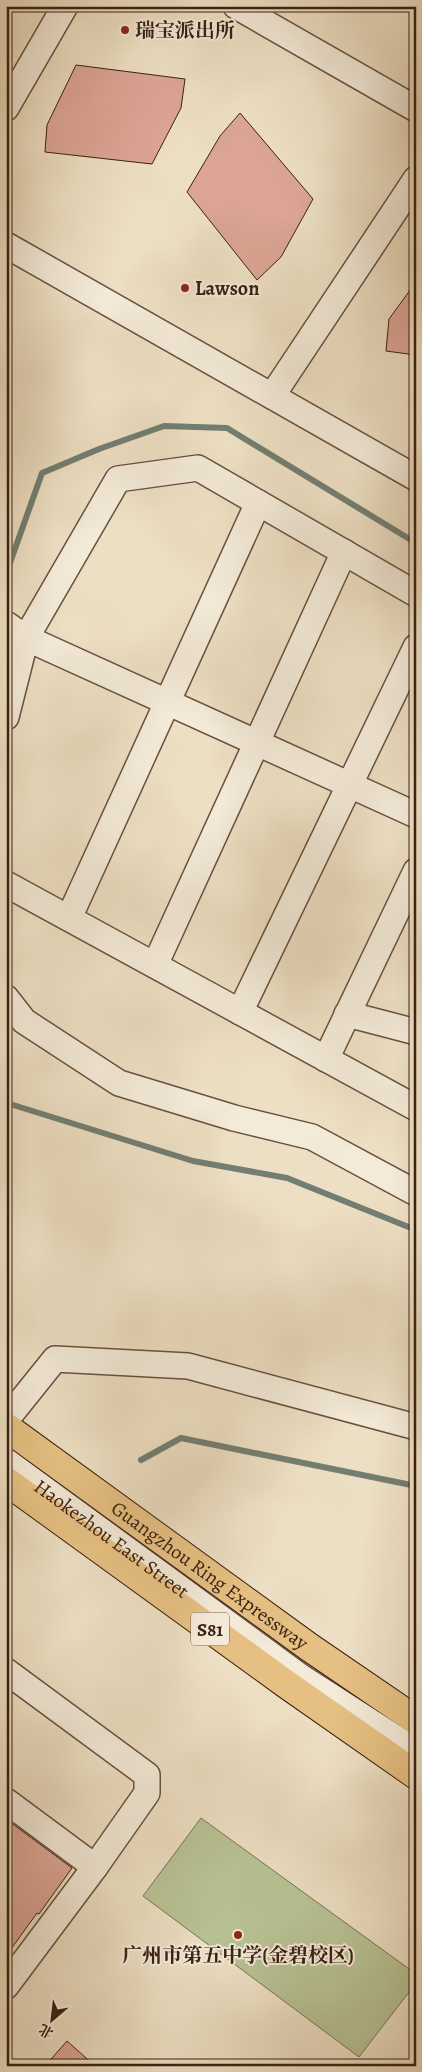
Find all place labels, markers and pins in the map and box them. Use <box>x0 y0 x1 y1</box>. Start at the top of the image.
place label: 瑞宝派出所 <box>135 17 235 44</box>
marker: 瑞宝派出所 <box>119 24 131 36</box>
place label: Lawson <box>195 275 259 302</box>
marker: Lawson <box>179 282 191 294</box>
marker: 广州市第五中学(金碧校区) <box>232 1929 244 1941</box>
place label: 广州市第五中学(金碧校区) <box>122 1942 354 1969</box>

